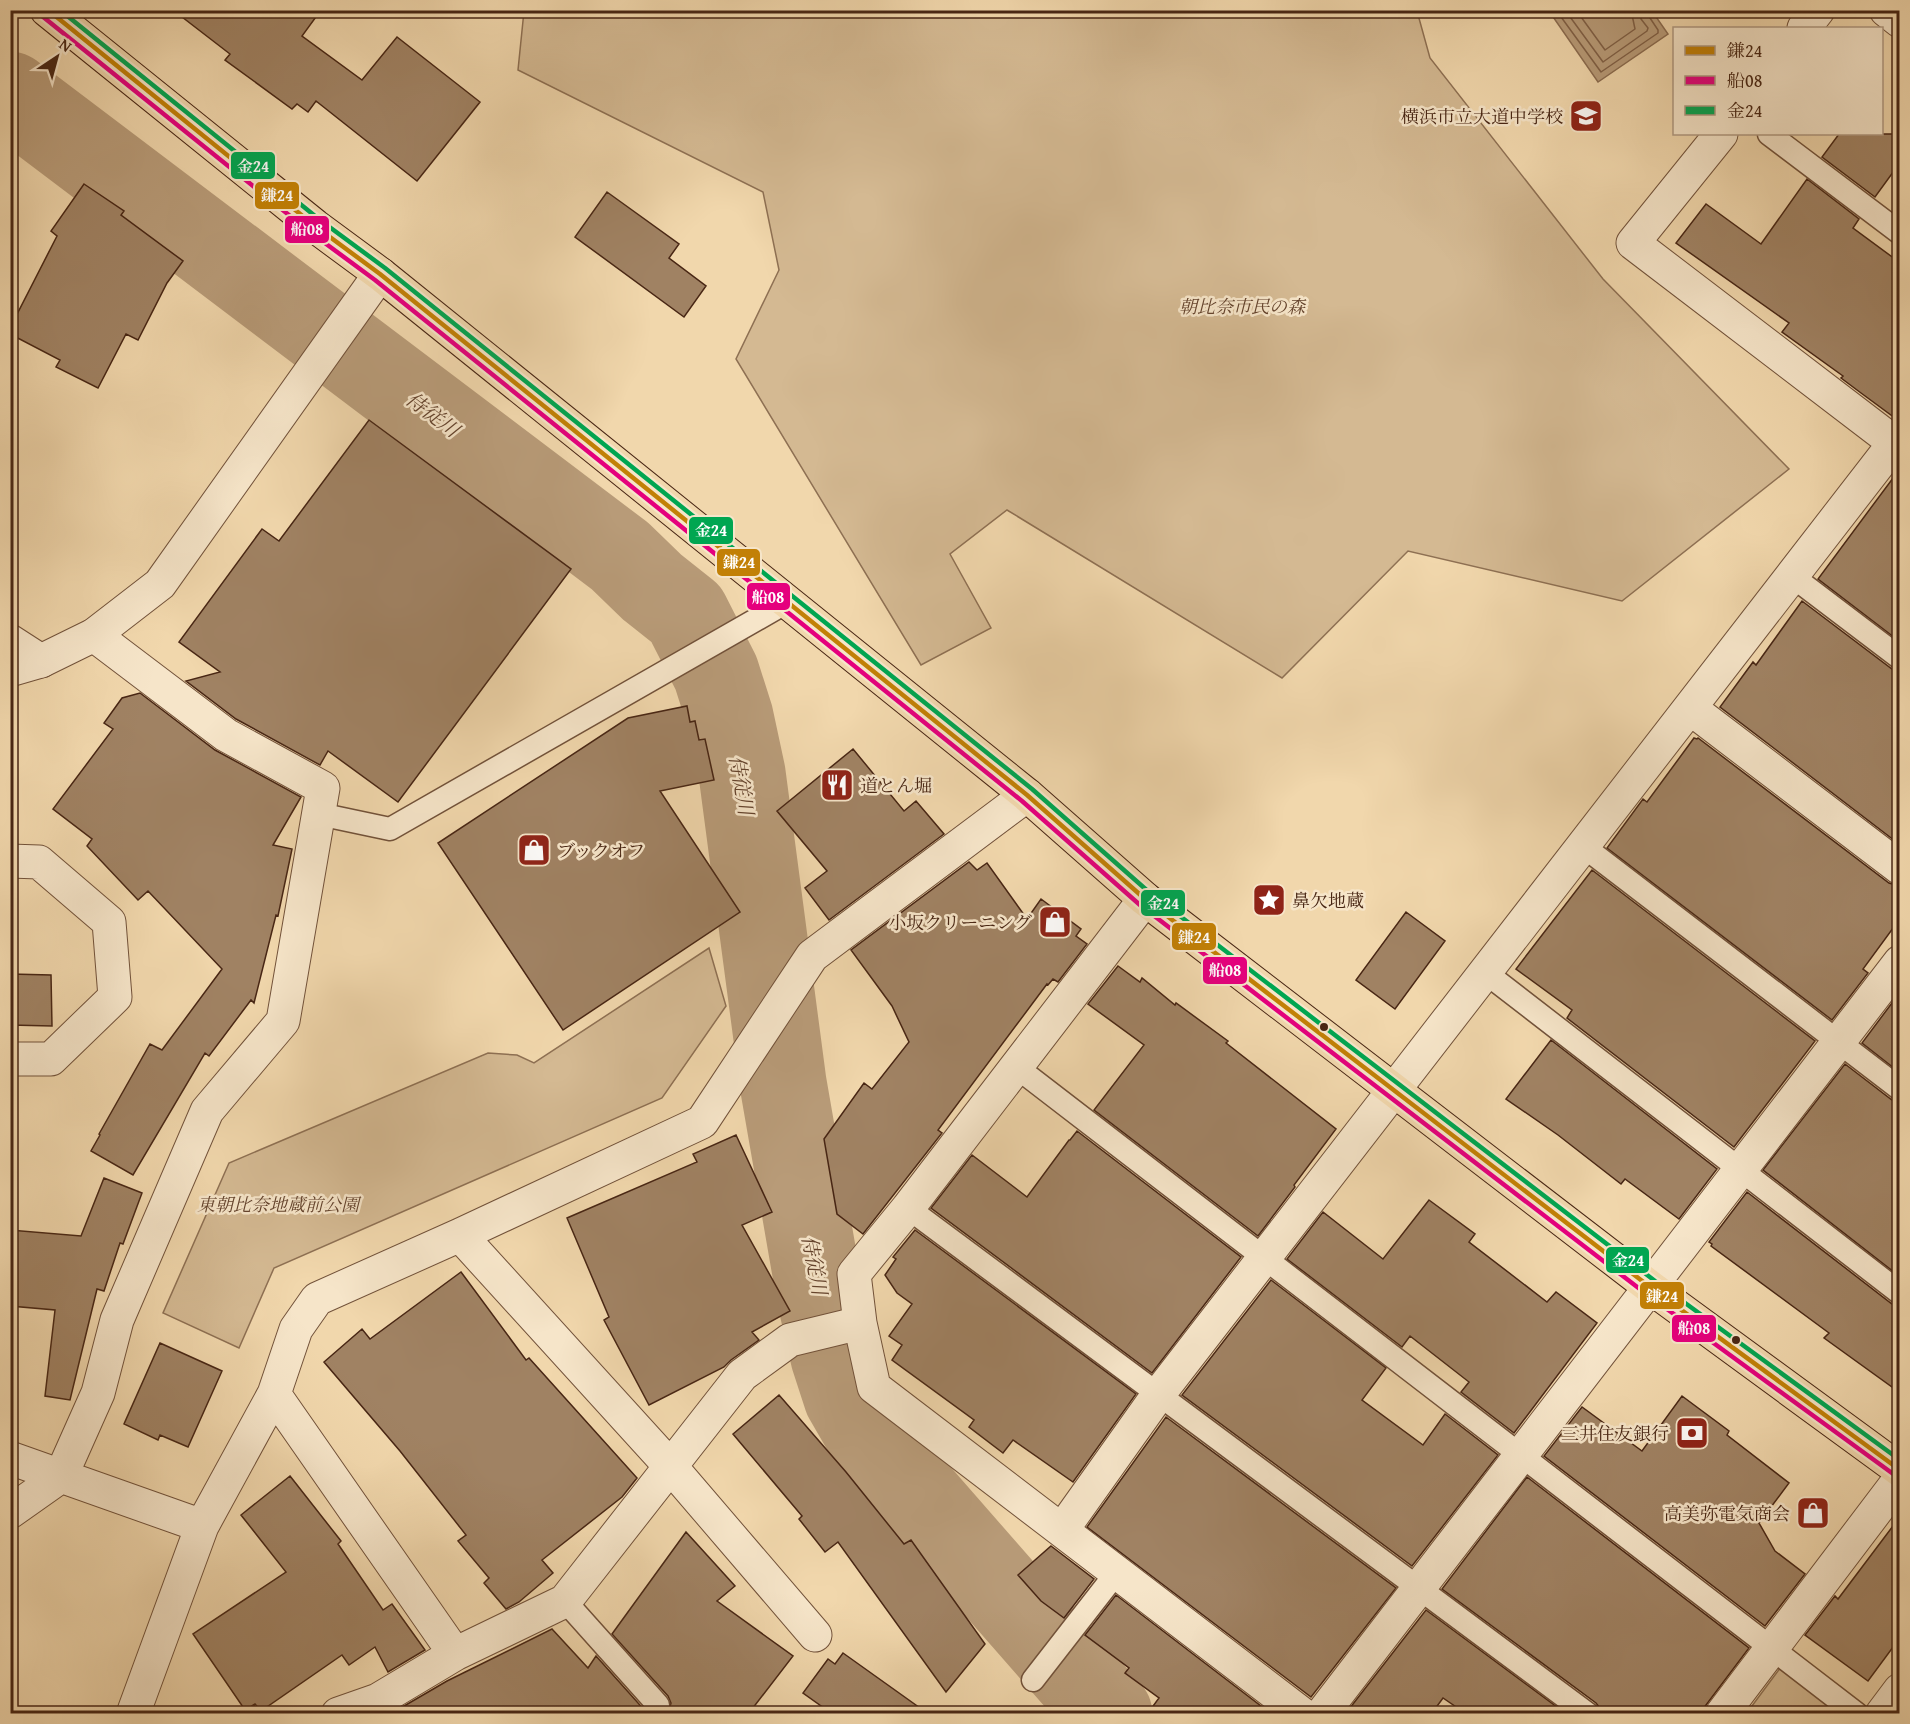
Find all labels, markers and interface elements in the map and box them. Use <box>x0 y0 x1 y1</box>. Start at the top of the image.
north arrow <box>27 27 87 87</box>
legend <box>1673 27 1883 135</box>
text: N <box>54 32 77 58</box>
text: 鎌24 <box>1727 37 1762 64</box>
text: 船08 <box>1727 67 1762 94</box>
text: 金24 <box>1727 97 1762 124</box>
school or university icon: 横浜市立大道中学校 <box>1568 98 1604 134</box>
place label: 横浜市立大道中学校 <box>1401 103 1563 130</box>
line badge: 金24 <box>230 151 276 180</box>
text: 金24 <box>237 154 269 178</box>
line badge: 鎌24 <box>254 181 300 210</box>
text: 鎌24 <box>261 183 293 207</box>
line badge: 船08 <box>284 215 330 244</box>
text: 船08 <box>291 217 323 241</box>
park label: 朝比奈市民の森 <box>1179 293 1307 320</box>
water label: 侍従川 <box>400 384 467 445</box>
line badge: 金24 <box>688 516 734 545</box>
text: 金24 <box>695 518 727 542</box>
line badge: 鎌24 <box>716 548 761 577</box>
text: 鎌24 <box>723 550 755 574</box>
line badge: 船08 <box>746 582 791 611</box>
text: 船08 <box>752 585 784 609</box>
water label: 侍従川 <box>723 753 762 819</box>
restaurant icon: 道とん堀 <box>819 767 855 803</box>
place label: 道とん堀 <box>860 772 932 799</box>
shop icon: ブックオフ <box>516 832 552 868</box>
place label: ブックオフ <box>557 837 645 864</box>
place icon: 鼻欠地蔵 <box>1251 882 1287 918</box>
place label: 鼻欠地蔵 <box>1292 887 1364 914</box>
line badge: 金24 <box>1140 889 1186 917</box>
text: 金24 <box>1147 891 1179 915</box>
shop icon: 小坂クリーニング <box>1037 904 1073 940</box>
place label: 小坂クリーニング <box>888 909 1032 936</box>
line badge: 鎌24 <box>1171 922 1217 951</box>
text: 鎌24 <box>1178 925 1210 949</box>
line badge: 船08 <box>1202 956 1248 985</box>
text: 船08 <box>1209 958 1241 982</box>
unlabelled marker <box>1318 1021 1330 1033</box>
park label: 東朝比奈地蔵前公園 <box>197 1191 362 1218</box>
water label: 侍従川 <box>795 1233 835 1299</box>
line badge: 金24 <box>1605 1246 1650 1274</box>
text: 金24 <box>1612 1248 1644 1272</box>
line badge: 鎌24 <box>1639 1281 1685 1310</box>
text: 鎌24 <box>1646 1284 1678 1308</box>
line badge: 船08 <box>1671 1314 1717 1343</box>
text: 船08 <box>1678 1316 1710 1340</box>
unlabelled marker <box>1730 1334 1742 1346</box>
bank icon: 三井住友銀行 <box>1674 1415 1710 1451</box>
place label: 三井住友銀行 <box>1561 1420 1669 1447</box>
shop icon: 高美弥電気商会 <box>1795 1495 1831 1531</box>
place label: 高美弥電気商会 <box>1664 1500 1790 1527</box>

